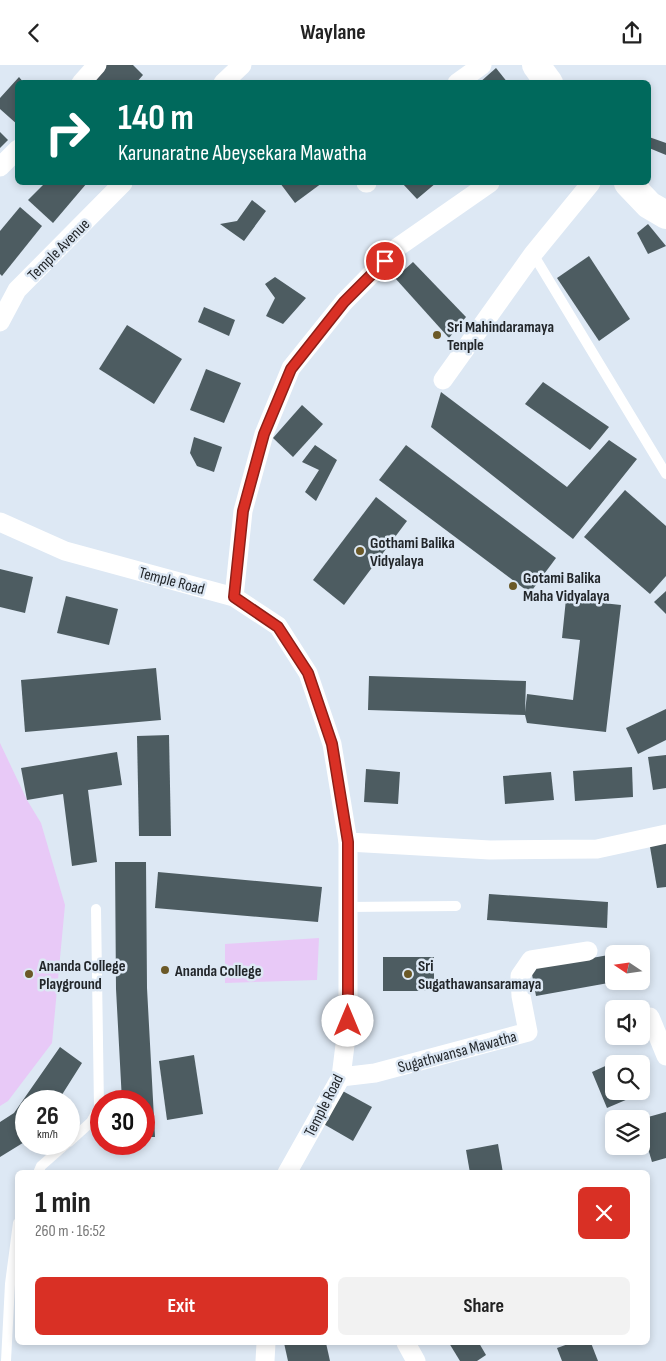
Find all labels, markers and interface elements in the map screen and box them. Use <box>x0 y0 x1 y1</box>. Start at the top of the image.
icon: back <box>20 19 48 47</box>
text: Waylane <box>300 19 366 46</box>
icon: share <box>618 19 646 47</box>
text: 140 m <box>118 97 194 140</box>
icon: right <box>35 100 100 165</box>
text: Karunaratne Abeysekara Mawatha <box>118 140 367 167</box>
street label: Temple Avenue <box>24 215 94 285</box>
pin <box>364 240 406 282</box>
icon: arrive <box>371 247 399 275</box>
place label: Sri Mahindaramaya Tenple <box>447 318 554 355</box>
marker: Sri Mahindaramaya Tenple <box>431 329 443 341</box>
place label: Gothami Balika Vidyalaya <box>370 534 455 571</box>
marker: Gothami Balika Vidyalaya <box>354 545 366 557</box>
street label: Temple Road <box>137 564 207 599</box>
place label: Gotami Balika Maha Vidyalaya <box>523 569 610 606</box>
marker: Gotami Balika Maha Vidyalaya <box>507 580 519 592</box>
north arrow <box>605 945 650 990</box>
map controls <box>605 945 650 1155</box>
place label: Ananda College Playground <box>38 957 126 994</box>
place label: Sri Sugathawansaramaya <box>418 957 541 994</box>
place label: Ananda College <box>174 962 262 981</box>
marker: Ananda College <box>159 964 171 976</box>
marker: Ananda College Playground <box>23 968 35 980</box>
marker: Sri Sugathawansaramaya <box>402 968 414 980</box>
position arrow <box>321 994 373 1046</box>
button: sound <box>605 1000 650 1045</box>
street label: Sugathwansa Mawatha <box>396 1027 519 1077</box>
button: search <box>605 1055 650 1100</box>
street label: Temple Road <box>301 1071 348 1140</box>
speed limit sign: 30 <box>90 1090 155 1155</box>
text: 26 <box>36 1101 59 1132</box>
button: layers <box>605 1110 650 1155</box>
text: km/h <box>37 1127 58 1142</box>
text: 1 min <box>35 1185 91 1221</box>
button: close <box>578 1187 630 1239</box>
text: 260 m · 16:52 <box>35 1222 105 1241</box>
button: Exit <box>35 1277 328 1335</box>
button: Share <box>338 1277 630 1335</box>

